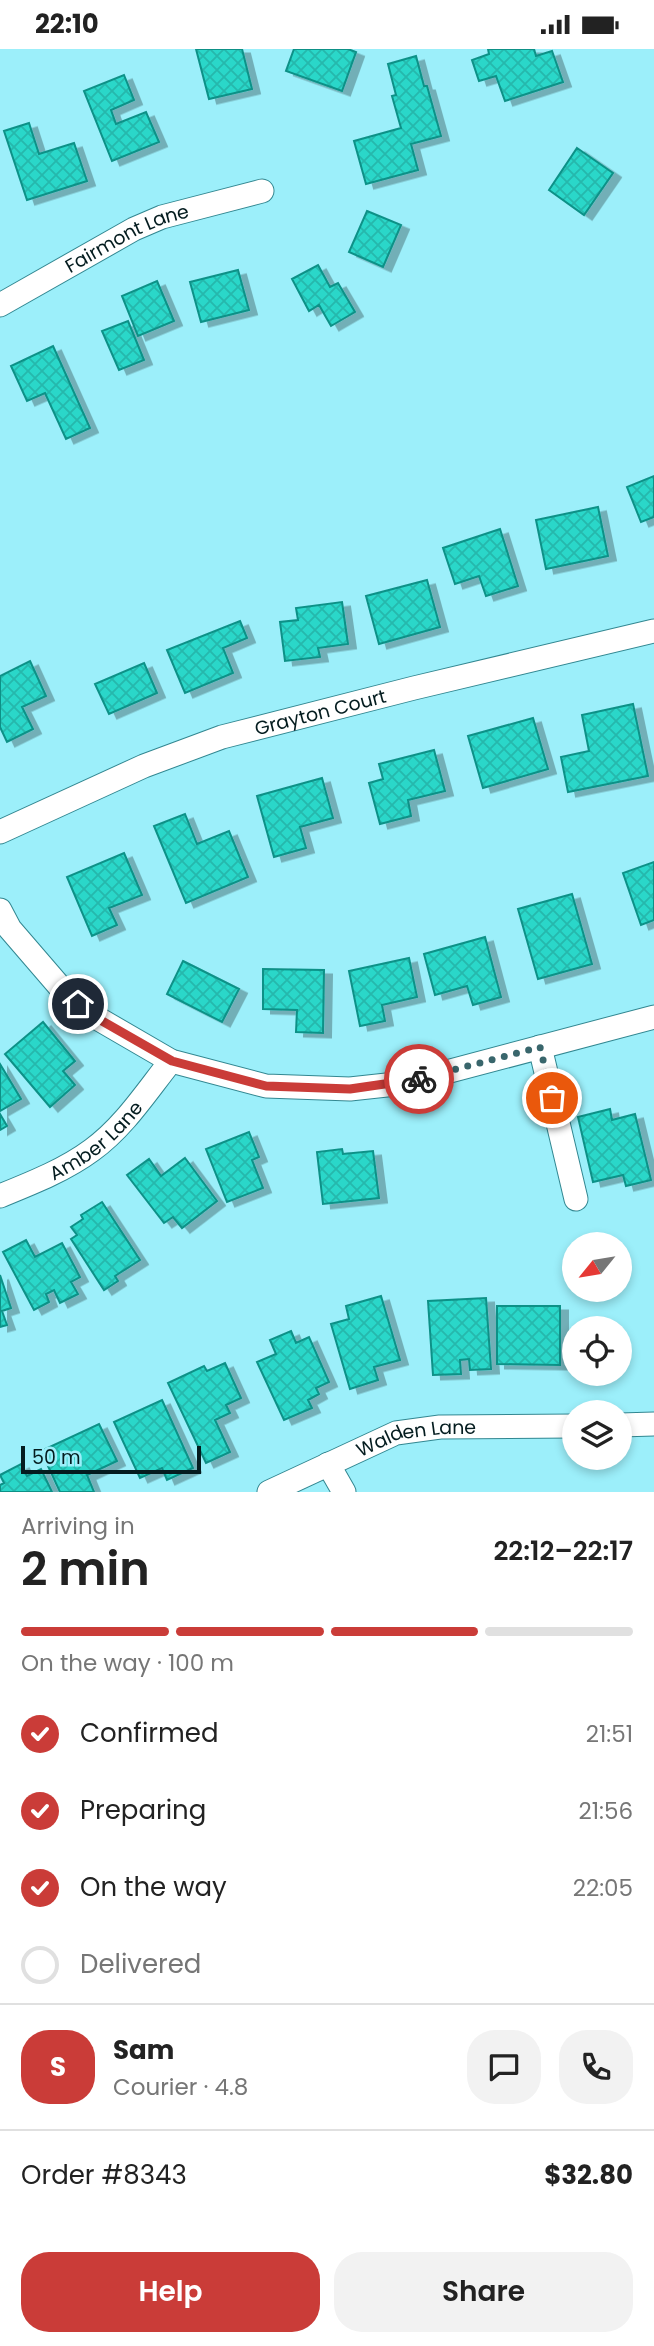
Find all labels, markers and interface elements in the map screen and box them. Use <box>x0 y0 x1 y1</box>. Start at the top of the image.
text: 22:10 <box>35 6 99 42</box>
street label: Fairmont Lane <box>60 198 192 279</box>
street label: Grayton Court <box>252 683 389 742</box>
pin <box>48 974 108 1034</box>
icon: home <box>59 985 97 1023</box>
courier <box>384 1044 454 1114</box>
icon: bike <box>400 1060 438 1098</box>
pin <box>522 1068 582 1128</box>
icon: bag <box>533 1079 571 1117</box>
street label: Amber Lane <box>45 1095 149 1187</box>
north arrow <box>562 1232 632 1302</box>
map controls <box>562 1232 632 1470</box>
button: locate <box>562 1316 632 1386</box>
button: layers <box>562 1400 632 1470</box>
street label: Walden Lane <box>352 1414 476 1464</box>
scale bar <box>21 1443 201 1475</box>
text: 50 m <box>32 1444 81 1471</box>
text: Arriving in <box>21 1510 135 1542</box>
text: 22:12–22:17 <box>493 1533 633 1569</box>
text: 2 min <box>21 1537 150 1601</box>
text: On the way · 100 m <box>21 1647 234 1679</box>
icon: check <box>21 1715 59 1753</box>
text: Confirmed <box>80 1715 218 1751</box>
text: 21:51 <box>586 1718 633 1750</box>
icon: check <box>21 1792 59 1830</box>
text: Preparing <box>80 1792 206 1828</box>
text: 21:56 <box>578 1795 633 1827</box>
icon: check <box>21 1869 59 1907</box>
text: On the way <box>80 1869 227 1905</box>
text: 22:05 <box>573 1872 633 1904</box>
text: Delivered <box>80 1946 201 1982</box>
button: chat <box>467 2030 541 2104</box>
button: phone <box>559 2030 633 2104</box>
text: Sam <box>113 2032 174 2068</box>
text: S <box>50 2049 66 2085</box>
text: Courier · 4.8 <box>113 2071 248 2103</box>
text: Order #8343 <box>21 2157 187 2193</box>
text: $32.80 <box>544 2157 633 2193</box>
button: Help <box>21 2252 320 2332</box>
button: Share <box>334 2252 633 2332</box>

